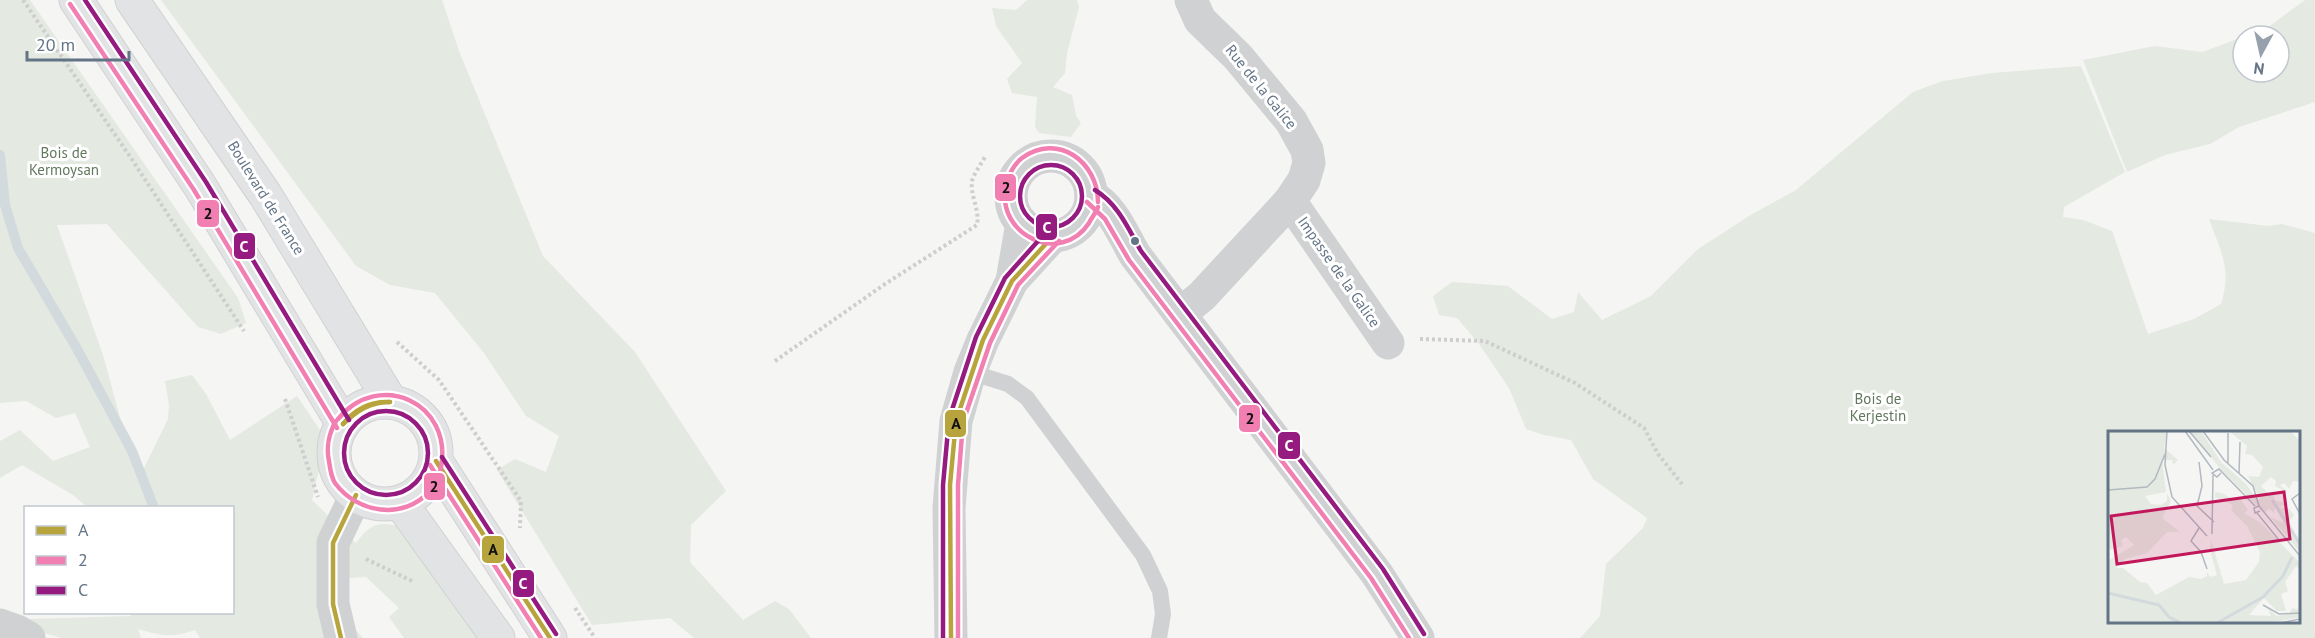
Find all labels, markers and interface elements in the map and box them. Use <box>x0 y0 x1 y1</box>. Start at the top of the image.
scale bar <box>27 24 129 62</box>
north arrow <box>2231 24 2291 84</box>
text: 20 m <box>36 33 75 56</box>
street label: Rue de la Galice <box>1222 41 1301 133</box>
text: N <box>2252 58 2266 79</box>
street label: Boulevard de France <box>224 137 309 258</box>
park label: Bois de Kermoysan <box>29 143 99 179</box>
line badge: 2 <box>994 173 1017 202</box>
text: 2 <box>1001 177 1011 197</box>
line badge: 2 <box>196 199 220 228</box>
text: 2 <box>203 203 213 223</box>
line badge: C <box>1035 213 1058 241</box>
street label: Impasse de la Galice <box>1294 213 1385 331</box>
text: C <box>1043 217 1052 237</box>
line badge: C <box>233 232 256 260</box>
unlabelled marker <box>1129 235 1141 247</box>
text: C <box>240 236 249 256</box>
park label: Bois de Kerjestin <box>1850 389 1906 425</box>
line badge: 2 <box>1238 404 1261 433</box>
text: 2 <box>1245 408 1255 428</box>
line badge: A <box>944 409 967 438</box>
text: A <box>951 413 961 433</box>
line badge: C <box>1277 431 1301 460</box>
inset map <box>2108 431 2300 623</box>
text: C <box>1285 435 1294 455</box>
line badge: 2 <box>423 472 446 501</box>
text: 2 <box>429 476 439 496</box>
legend <box>24 506 234 614</box>
text: A <box>78 518 89 541</box>
line badge: A <box>481 535 505 564</box>
text: A <box>488 539 498 559</box>
text: 2 <box>78 548 88 571</box>
line badge: C <box>512 569 535 598</box>
text: C <box>519 573 528 593</box>
text: C <box>78 578 88 601</box>

